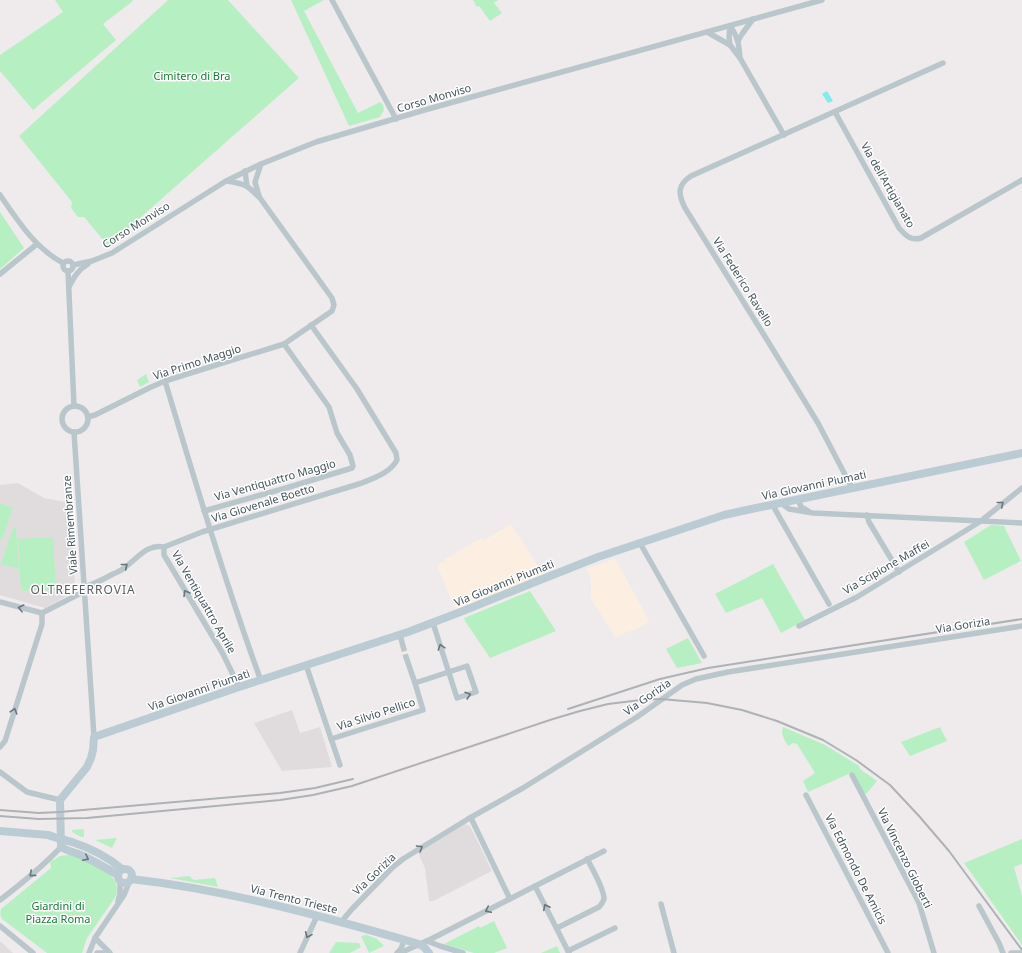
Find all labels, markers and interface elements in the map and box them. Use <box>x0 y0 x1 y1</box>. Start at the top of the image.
park label: Cimitero di Bra <box>153 68 231 83</box>
street label: Corso Monviso <box>395 80 473 115</box>
street label: Via dell'Artigianato <box>858 139 919 231</box>
street label: Corso Monviso <box>99 198 173 251</box>
street label: Via Federico Ravello <box>710 234 777 330</box>
street label: Via Primo Maggio <box>151 340 243 383</box>
street label: Via Ventiquattro Maggio <box>213 455 337 504</box>
street label: Via Giovanni Piumati <box>760 466 867 503</box>
street label: Viale Rimembranze <box>59 475 80 575</box>
street label: Via Giovenale Boetto <box>209 480 317 525</box>
one-way arrow <box>997 502 1004 509</box>
street label: Via Scipione Maffei <box>840 536 932 597</box>
street label: Via Ventiquattro Aprile <box>169 548 240 656</box>
street label: Via Giovanni Piumati <box>452 556 556 609</box>
one-way arrow <box>121 564 128 571</box>
district label: OLTREFERROVIA <box>30 581 136 598</box>
one-way arrow <box>183 590 190 597</box>
one-way arrow <box>18 604 25 613</box>
street label: Via Gorizia <box>935 613 991 636</box>
one-way arrow <box>437 644 446 651</box>
street label: Via Giovanni Piumati <box>146 665 252 714</box>
street label: Via Gorizia <box>620 675 673 718</box>
one-way arrow <box>464 691 471 699</box>
street label: Via Silvio Pellico <box>335 694 417 733</box>
one-way arrow <box>9 708 18 715</box>
street label: Via Vincenzo Gioberti <box>875 805 936 910</box>
street label: Via Edmondo De Amicis <box>822 811 891 927</box>
one-way arrow <box>416 845 423 853</box>
street label: Via Gorizia <box>349 849 399 898</box>
one-way arrow <box>82 853 89 861</box>
one-way arrow <box>30 869 37 876</box>
street label: Via Trento Trieste <box>249 880 339 917</box>
park label: Giardini di Piazza Roma <box>26 898 91 926</box>
one-way arrow <box>543 903 551 911</box>
one-way arrow <box>485 905 492 913</box>
one-way arrow <box>305 931 313 938</box>

